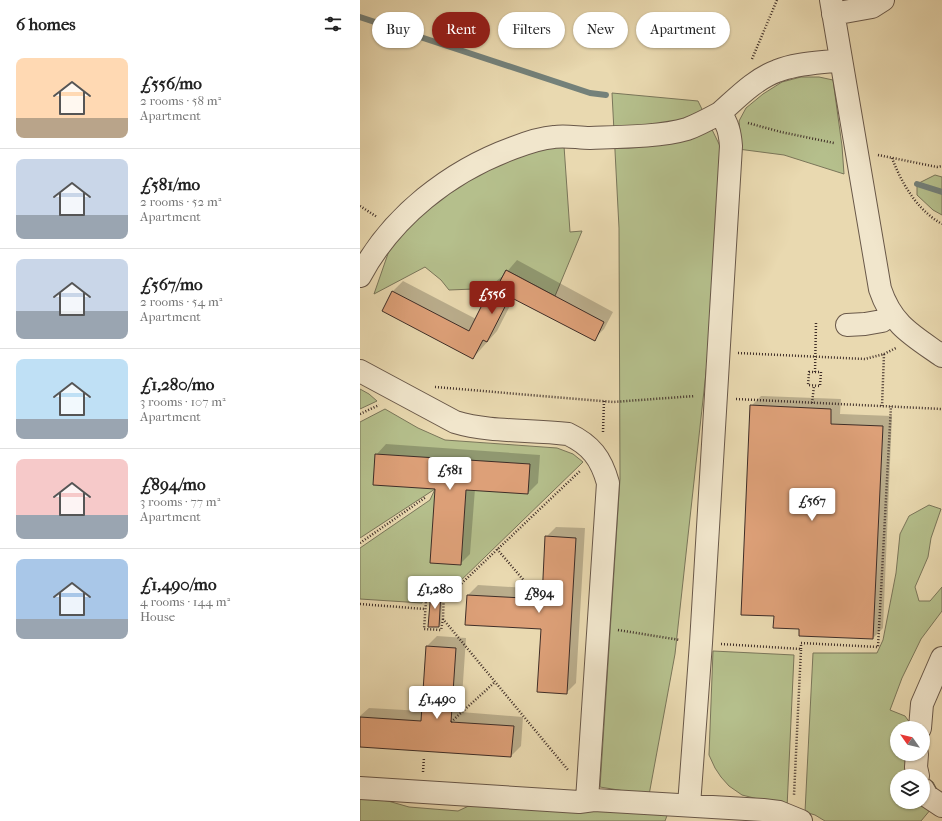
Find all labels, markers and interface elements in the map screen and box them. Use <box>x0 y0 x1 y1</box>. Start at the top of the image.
chip: Buy <box>372 12 424 48</box>
chip: Rent <box>432 12 490 48</box>
chip: Filters <box>498 12 565 48</box>
chip: New <box>573 12 628 48</box>
chip: Apartment <box>636 12 730 48</box>
icon: filters <box>322 13 344 35</box>
text: 6 homes <box>16 14 76 34</box>
text: £556/mo <box>140 73 202 93</box>
icon: home <box>48 74 96 122</box>
text: 2 rooms · 58 m² <box>140 93 221 108</box>
text: Apartment <box>140 108 201 123</box>
text: £581/mo <box>140 174 200 194</box>
icon: home <box>48 175 96 223</box>
text: 2 rooms · 52 m² <box>140 194 221 209</box>
text: Apartment <box>140 209 201 224</box>
text: £567/mo <box>140 274 203 294</box>
icon: home <box>48 275 96 323</box>
pin: £556 <box>468 281 516 315</box>
text: £556 <box>479 286 505 301</box>
text: 2 rooms · 54 m² <box>140 294 222 309</box>
text: Apartment <box>140 309 201 324</box>
text: £1,280/mo <box>140 374 214 394</box>
icon: home <box>48 375 96 423</box>
text: 3 rooms · 107 m² <box>140 394 226 409</box>
text: Apartment <box>140 409 201 424</box>
pin: £581 <box>426 457 474 491</box>
text: £581 <box>437 462 463 477</box>
text: £894/mo <box>140 474 206 494</box>
icon: home <box>48 475 96 523</box>
pin: £567 <box>788 488 836 522</box>
text: £567 <box>798 493 826 508</box>
text: 3 rooms · 77 m² <box>140 494 220 509</box>
text: Apartment <box>140 509 201 524</box>
text: £1,490/mo <box>140 574 217 594</box>
icon: home <box>48 575 96 623</box>
pin: £1,280 <box>402 576 468 610</box>
pin: £894 <box>515 580 563 614</box>
text: £1,280 <box>417 581 453 596</box>
text: £894 <box>524 585 554 600</box>
text: 4 rooms · 144 m² <box>140 594 230 609</box>
text: House <box>140 609 175 624</box>
pin: £1,490 <box>404 686 470 720</box>
text: £1,490 <box>418 691 456 706</box>
north arrow <box>890 721 930 761</box>
map controls <box>890 721 930 809</box>
button: layers <box>890 769 930 809</box>

